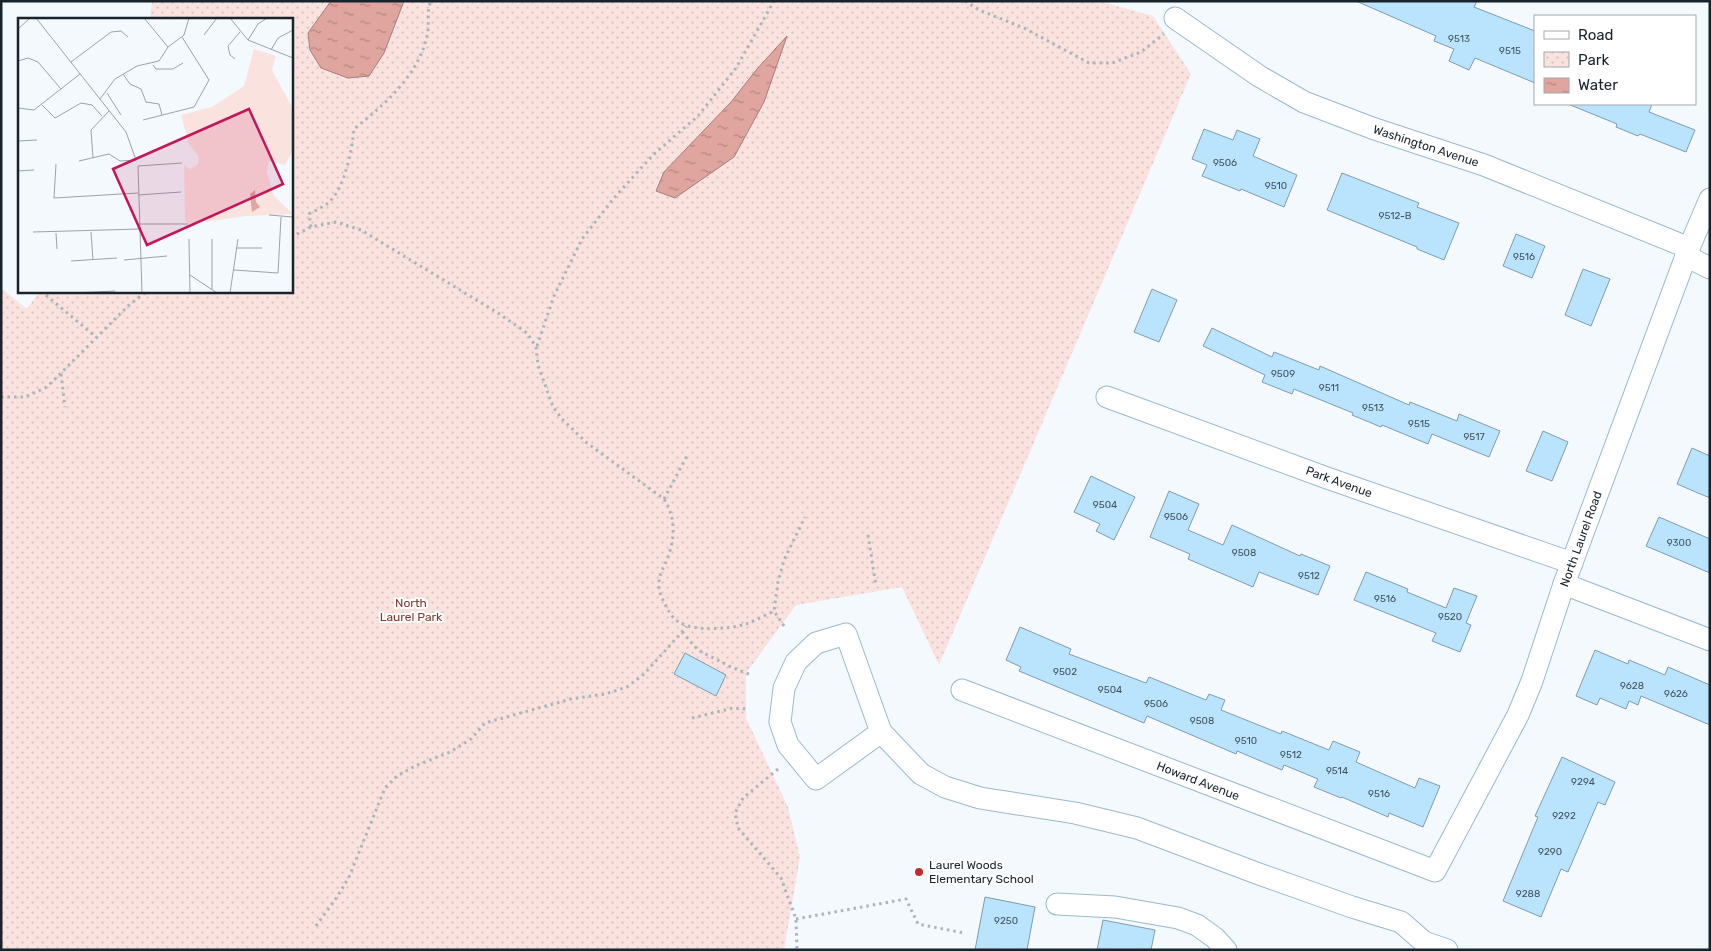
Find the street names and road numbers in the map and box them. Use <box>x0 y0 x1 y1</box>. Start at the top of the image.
street label: Washington Avenue <box>1371 122 1481 170</box>
street label: Park Avenue <box>1304 464 1374 501</box>
street label: North Laurel Road <box>1557 489 1605 589</box>
street label: Howard Avenue <box>1155 759 1242 803</box>

